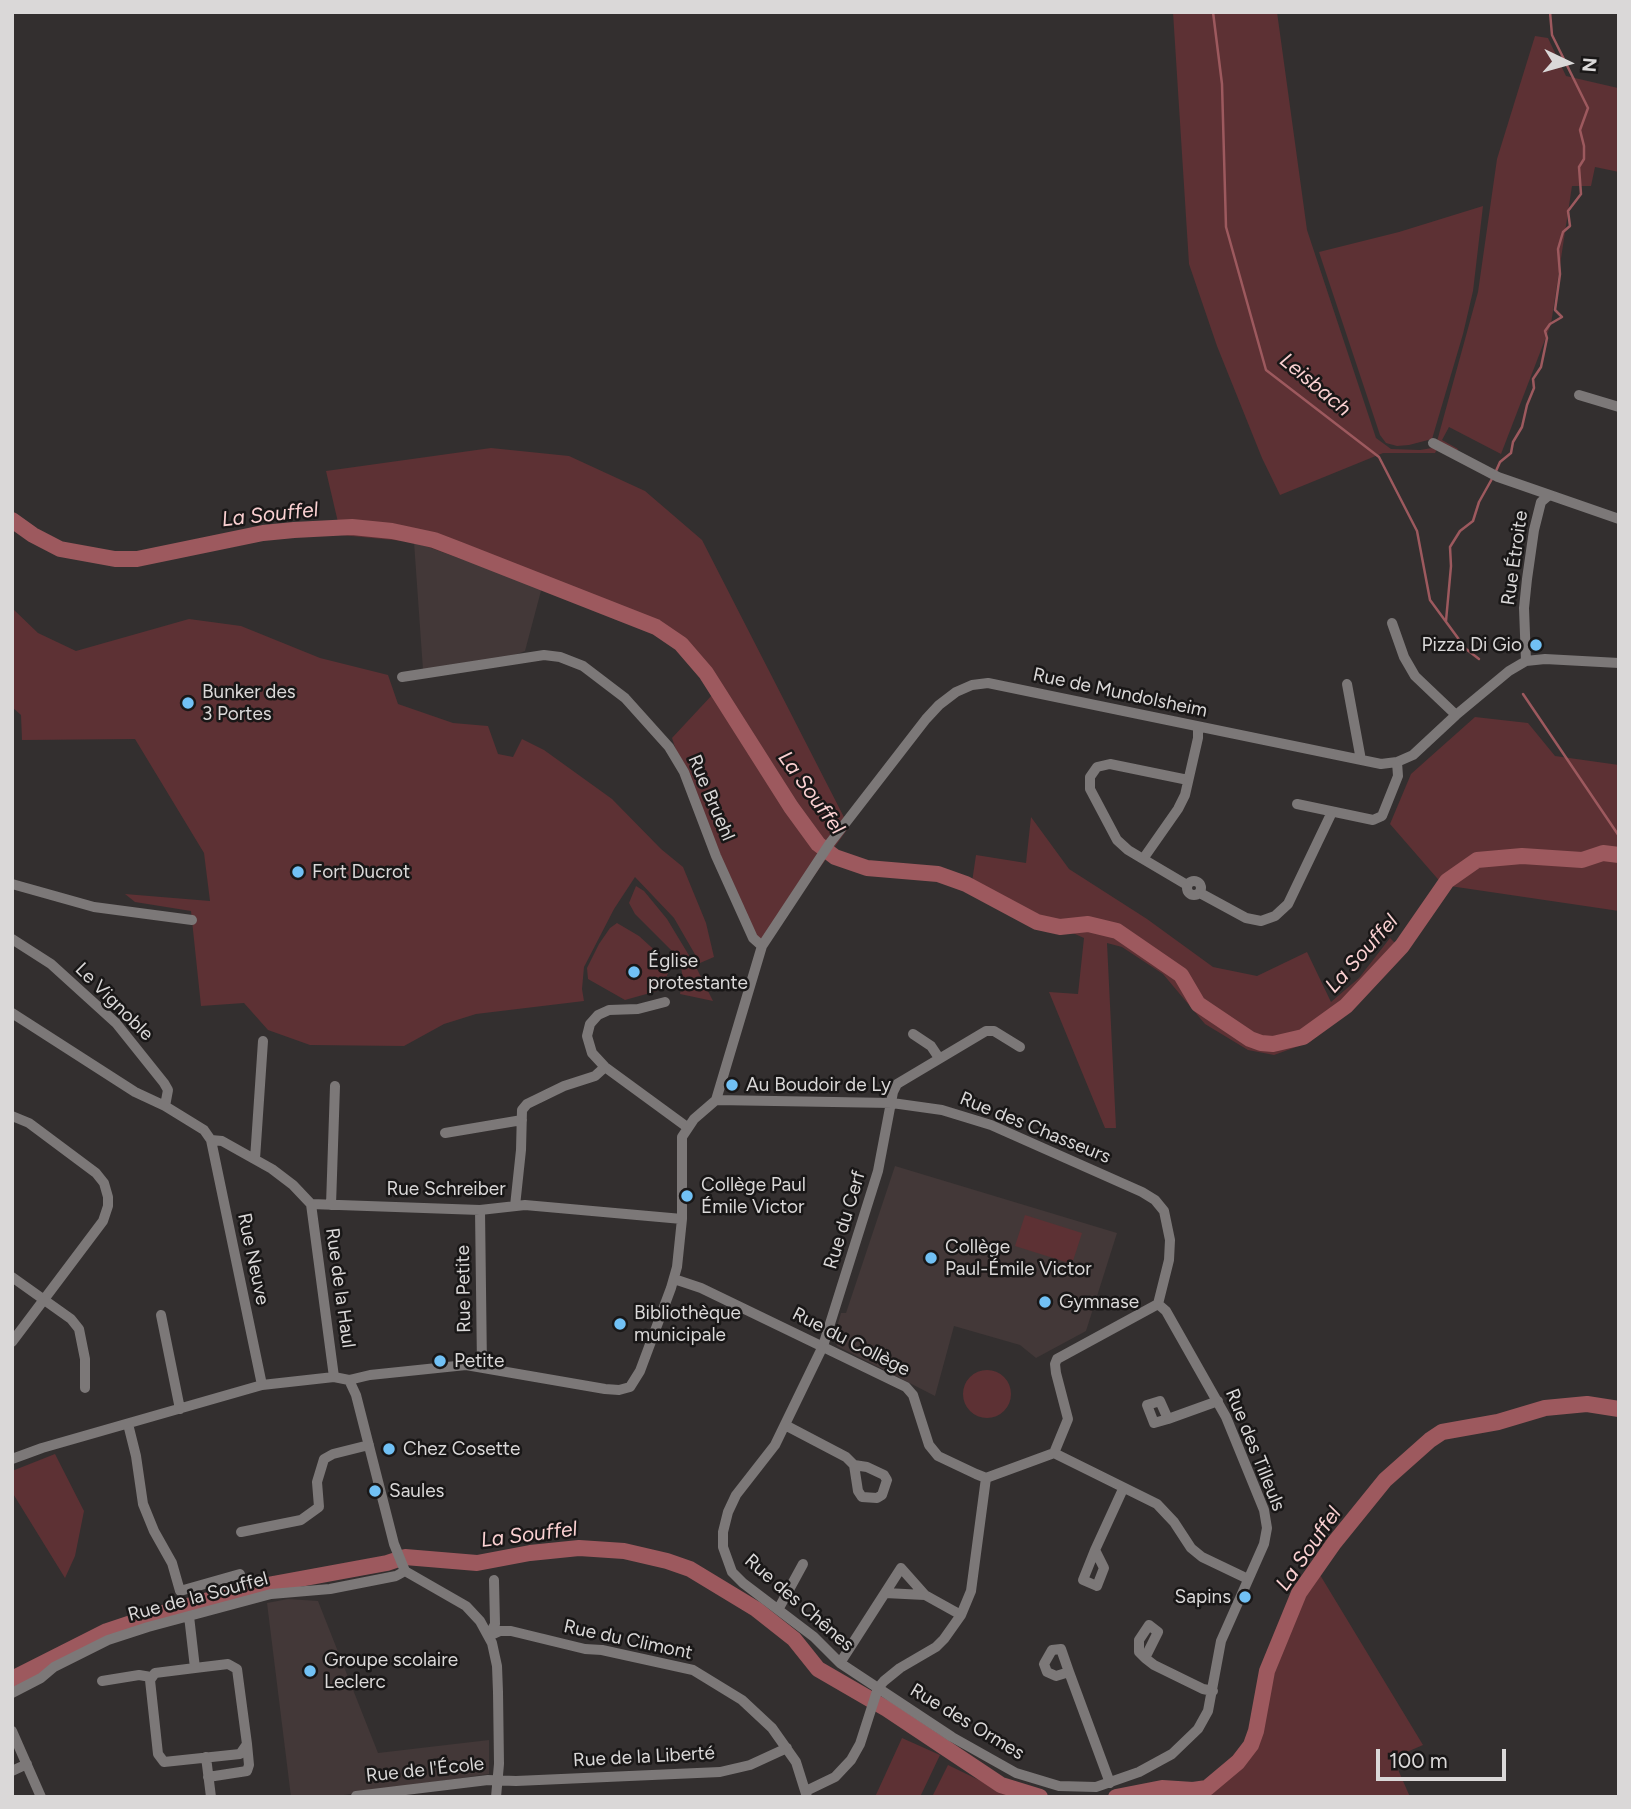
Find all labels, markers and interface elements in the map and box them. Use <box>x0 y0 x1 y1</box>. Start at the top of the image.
north arrow <box>1533 28 1603 98</box>
text: N <box>1577 57 1602 73</box>
water label: Leisbach <box>1274 348 1356 422</box>
water label: La Souffel <box>221 497 319 533</box>
street label: Rue Étroite <box>1497 509 1533 607</box>
place label: Pizza Di Gio <box>1422 634 1522 656</box>
marker: Pizza Di Gio <box>1528 637 1544 653</box>
street label: Rue de Mundolsheim <box>1031 663 1209 723</box>
place label: Bunker des 3 Portes <box>202 681 296 725</box>
marker: Bunker des 3 Portes <box>180 695 196 711</box>
water label: La Souffel <box>772 746 850 840</box>
street label: Rue Bruehl <box>683 752 739 844</box>
place label: Fort Ducrot <box>312 861 410 883</box>
marker: Fort Ducrot <box>290 864 306 880</box>
water label: La Souffel <box>1320 910 1404 998</box>
place label: Église protestante <box>648 950 748 994</box>
street label: Le Vignoble <box>70 958 158 1046</box>
marker: Église protestante <box>626 964 642 980</box>
place label: Au Boudoir de Ly <box>746 1074 891 1096</box>
marker: Au Boudoir de Ly <box>724 1077 740 1093</box>
street label: Rue des Chasseurs <box>956 1087 1114 1169</box>
street label: Rue du Cerf <box>819 1168 871 1272</box>
place label: Collège Paul Émile Victor <box>701 1174 806 1218</box>
street label: Rue Schreiber <box>386 1178 506 1200</box>
marker: Collège Paul Émile Victor <box>679 1188 695 1204</box>
street label: Rue Neuve <box>232 1211 274 1307</box>
street label: Rue de la Haul <box>320 1226 360 1350</box>
place label: Collège Paul-Émile Victor <box>945 1236 1092 1280</box>
street label: Rue Petite <box>452 1245 476 1333</box>
marker: Collège Paul-Émile Victor <box>923 1250 939 1266</box>
place label: Gymnase <box>1059 1291 1139 1313</box>
marker: Gymnase <box>1037 1294 1053 1310</box>
place label: Bibliothèque municipale <box>634 1302 741 1346</box>
street label: Rue du Collège <box>788 1303 914 1381</box>
marker: Bibliothèque municipale <box>612 1316 628 1332</box>
place label: Petite <box>454 1350 504 1372</box>
marker: Petite <box>432 1353 448 1369</box>
street label: Rue des Tilleuls <box>1220 1386 1290 1514</box>
place label: Chez Cosette <box>403 1438 520 1460</box>
marker: Chez Cosette <box>381 1441 397 1457</box>
place label: Saules <box>389 1480 444 1502</box>
marker: Saules <box>367 1483 383 1499</box>
water label: La Souffel <box>1271 1502 1347 1596</box>
water label: La Souffel <box>479 1517 579 1553</box>
street label: Rue des Chênes <box>740 1549 858 1657</box>
street label: Rue de la Souffel <box>125 1567 271 1627</box>
place label: Sapins <box>1175 1586 1231 1608</box>
marker: Sapins <box>1237 1589 1253 1605</box>
street label: Rue du Climont <box>561 1615 695 1665</box>
place label: Groupe scolaire Leclerc <box>324 1649 458 1693</box>
marker: Groupe scolaire Leclerc <box>302 1663 318 1679</box>
street label: Rue des Ormes <box>906 1679 1028 1765</box>
scale bar <box>1379 1736 1508 1780</box>
street label: Rue de la Liberté <box>572 1742 716 1772</box>
text: 100 m <box>1389 1748 1448 1773</box>
street label: Rue de l'École <box>365 1752 485 1788</box>

